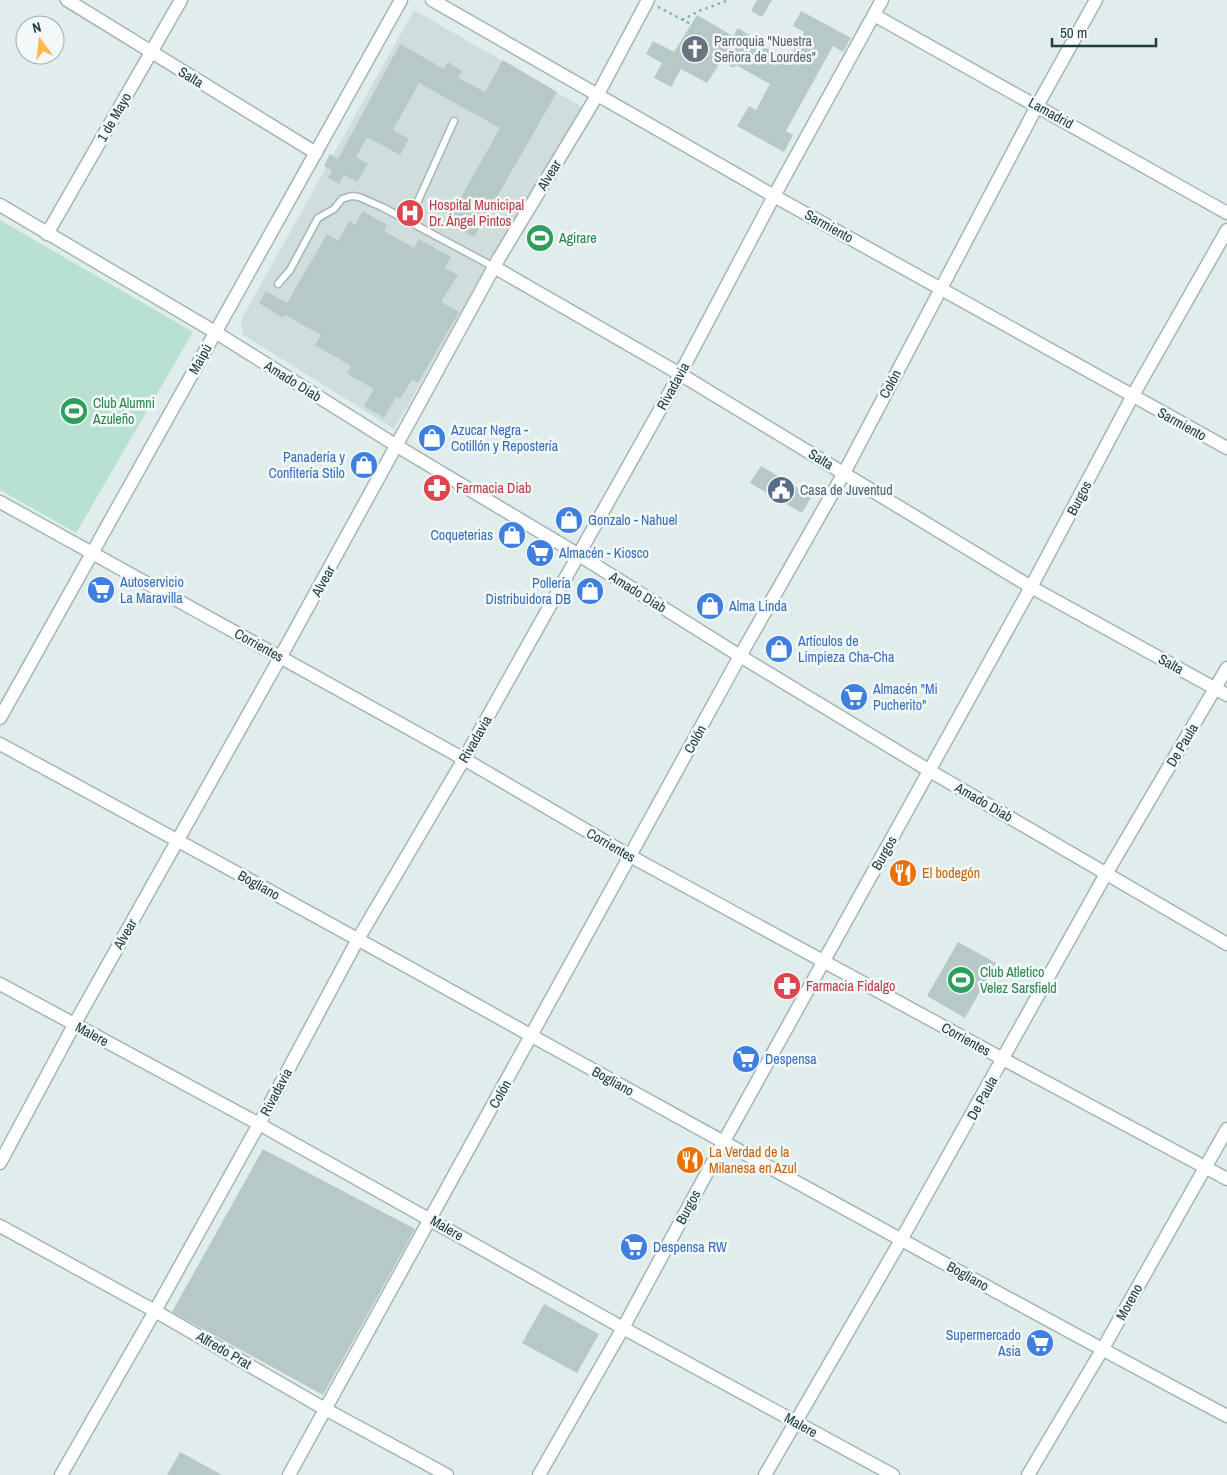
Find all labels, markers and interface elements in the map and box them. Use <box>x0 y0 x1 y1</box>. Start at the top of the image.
north arrow <box>15 15 65 65</box>
scale bar <box>1052 15 1156 47</box>
text: N <box>30 18 43 37</box>
text: 50 m <box>1060 22 1087 43</box>
place label: Parroquia "Nuestra Señora de Lourdes" <box>714 32 816 66</box>
church icon: Parroquia "Nuestra Señora de Lourdes" <box>680 34 710 64</box>
street label: Salta <box>175 63 207 92</box>
street label: 1 de Mayo <box>93 89 135 145</box>
street label: Lamadrid <box>1025 93 1077 133</box>
street label: Alvear <box>532 156 565 194</box>
place label: Hospital Municipal Dr. Ángel Pintos <box>429 196 524 230</box>
hospital icon: Hospital Municipal Dr. Ángel Pintos <box>395 198 425 228</box>
street label: Sarmiento <box>801 205 857 247</box>
sports icon: Agirare <box>525 223 555 253</box>
place label: Agirare <box>558 229 597 247</box>
street label: Maipú <box>184 341 216 377</box>
street label: Amado Diab <box>260 356 325 406</box>
street label: Rivadavia <box>653 359 694 413</box>
street label: Colón <box>875 367 905 401</box>
place label: Club Alumni Azuleño <box>92 394 155 428</box>
sports icon: Club Alumni Azuleño <box>59 396 89 426</box>
street label: Sarmiento <box>1154 403 1210 445</box>
place label: Azucar Negra - Cotillón y Repostería <box>450 421 559 455</box>
shop icon: Azucar Negra - Cotillón y Repostería <box>417 423 447 453</box>
street label: Salta <box>805 445 837 474</box>
place label: Panadería y Confitería Stilo <box>268 448 345 482</box>
shop icon: Panadería y Confitería Stilo <box>349 450 379 480</box>
pharmacy icon: Farmacia Diab <box>422 473 452 503</box>
public building icon: Casa de Juventud <box>766 475 796 505</box>
street label: Burgos <box>1063 477 1096 518</box>
place label: Farmacia Diab <box>456 479 531 497</box>
place label: Casa de Juventud <box>800 481 893 499</box>
shop icon: Gonzalo - Nahuel <box>554 505 584 535</box>
place label: Gonzalo - Nahuel <box>588 511 677 529</box>
shop icon: Coqueterias <box>497 520 527 550</box>
place label: Coqueterias <box>430 526 493 544</box>
supermarket icon: Almacén - Kiosco <box>525 538 555 568</box>
place label: Almacén - Kiosco <box>558 544 649 562</box>
street label: Alvear <box>307 562 339 600</box>
street label: Amado Diab <box>605 567 670 617</box>
place label: Autoservicio La Maravilla <box>119 573 184 607</box>
place label: Pollería Distribuidora DB <box>486 574 572 608</box>
supermarket icon: Autoservicio La Maravilla <box>86 575 116 605</box>
shop icon: Pollería Distribuidora DB <box>575 576 605 606</box>
shop icon: Alma Linda <box>695 591 725 621</box>
place label: Alma Linda <box>728 597 788 615</box>
street label: Corrientes <box>231 624 287 666</box>
place label: Artículos de Limpieza Cha-Cha <box>797 632 895 666</box>
shop icon: Artículos de Limpieza Cha-Cha <box>764 634 794 664</box>
street label: Salta <box>1155 650 1187 679</box>
place label: Almacén "Mi Pucherito" <box>872 680 938 714</box>
supermarket icon: Almacén "Mi Pucherito" <box>839 682 869 712</box>
street label: Rivadavia <box>454 712 496 766</box>
street label: De Paula <box>1162 720 1202 770</box>
street label: Colón <box>680 722 710 756</box>
street label: Amado Diab <box>951 778 1016 826</box>
street label: Corrientes <box>583 824 639 866</box>
street label: Burgos <box>867 833 901 873</box>
restaurant icon: El bodegón <box>888 858 918 888</box>
place label: El bodegón <box>922 864 980 882</box>
street label: Bogliano <box>235 866 283 904</box>
street label: Alvear <box>109 915 141 953</box>
place label: Club Atletico Velez Sarsfield <box>980 963 1057 997</box>
sports icon: Club Atletico Velez Sarsfield <box>946 965 976 995</box>
pharmacy icon: Farmacia Fidalgo <box>772 971 802 1001</box>
place label: Farmacia Fidalgo <box>806 977 895 995</box>
street label: Malere <box>72 1018 112 1050</box>
street label: Corrientes <box>938 1018 994 1060</box>
supermarket icon: Despensa <box>731 1044 761 1074</box>
place label: Despensa <box>765 1050 817 1068</box>
street label: Bogliano <box>589 1062 637 1100</box>
street label: Rivadavia <box>256 1064 296 1119</box>
street label: De Paula <box>963 1072 1002 1123</box>
street label: Colón <box>485 1077 515 1111</box>
place label: La Verdad de la Milanesa en Azul <box>709 1143 796 1177</box>
restaurant icon: La Verdad de la Milanesa en Azul <box>675 1145 705 1175</box>
street label: Burgos <box>672 1186 705 1227</box>
street label: Malere <box>427 1211 467 1245</box>
supermarket icon: Despensa RW <box>619 1232 649 1262</box>
place label: Despensa RW <box>653 1238 727 1256</box>
street label: Bogliano <box>944 1257 992 1295</box>
street label: Moreno <box>1112 1281 1146 1323</box>
place label: Supermercado Asia <box>946 1326 1022 1360</box>
street label: Alfredo Prat <box>192 1327 255 1373</box>
supermarket icon: Supermercado Asia <box>1025 1328 1055 1358</box>
street label: Malere <box>781 1409 821 1441</box>

